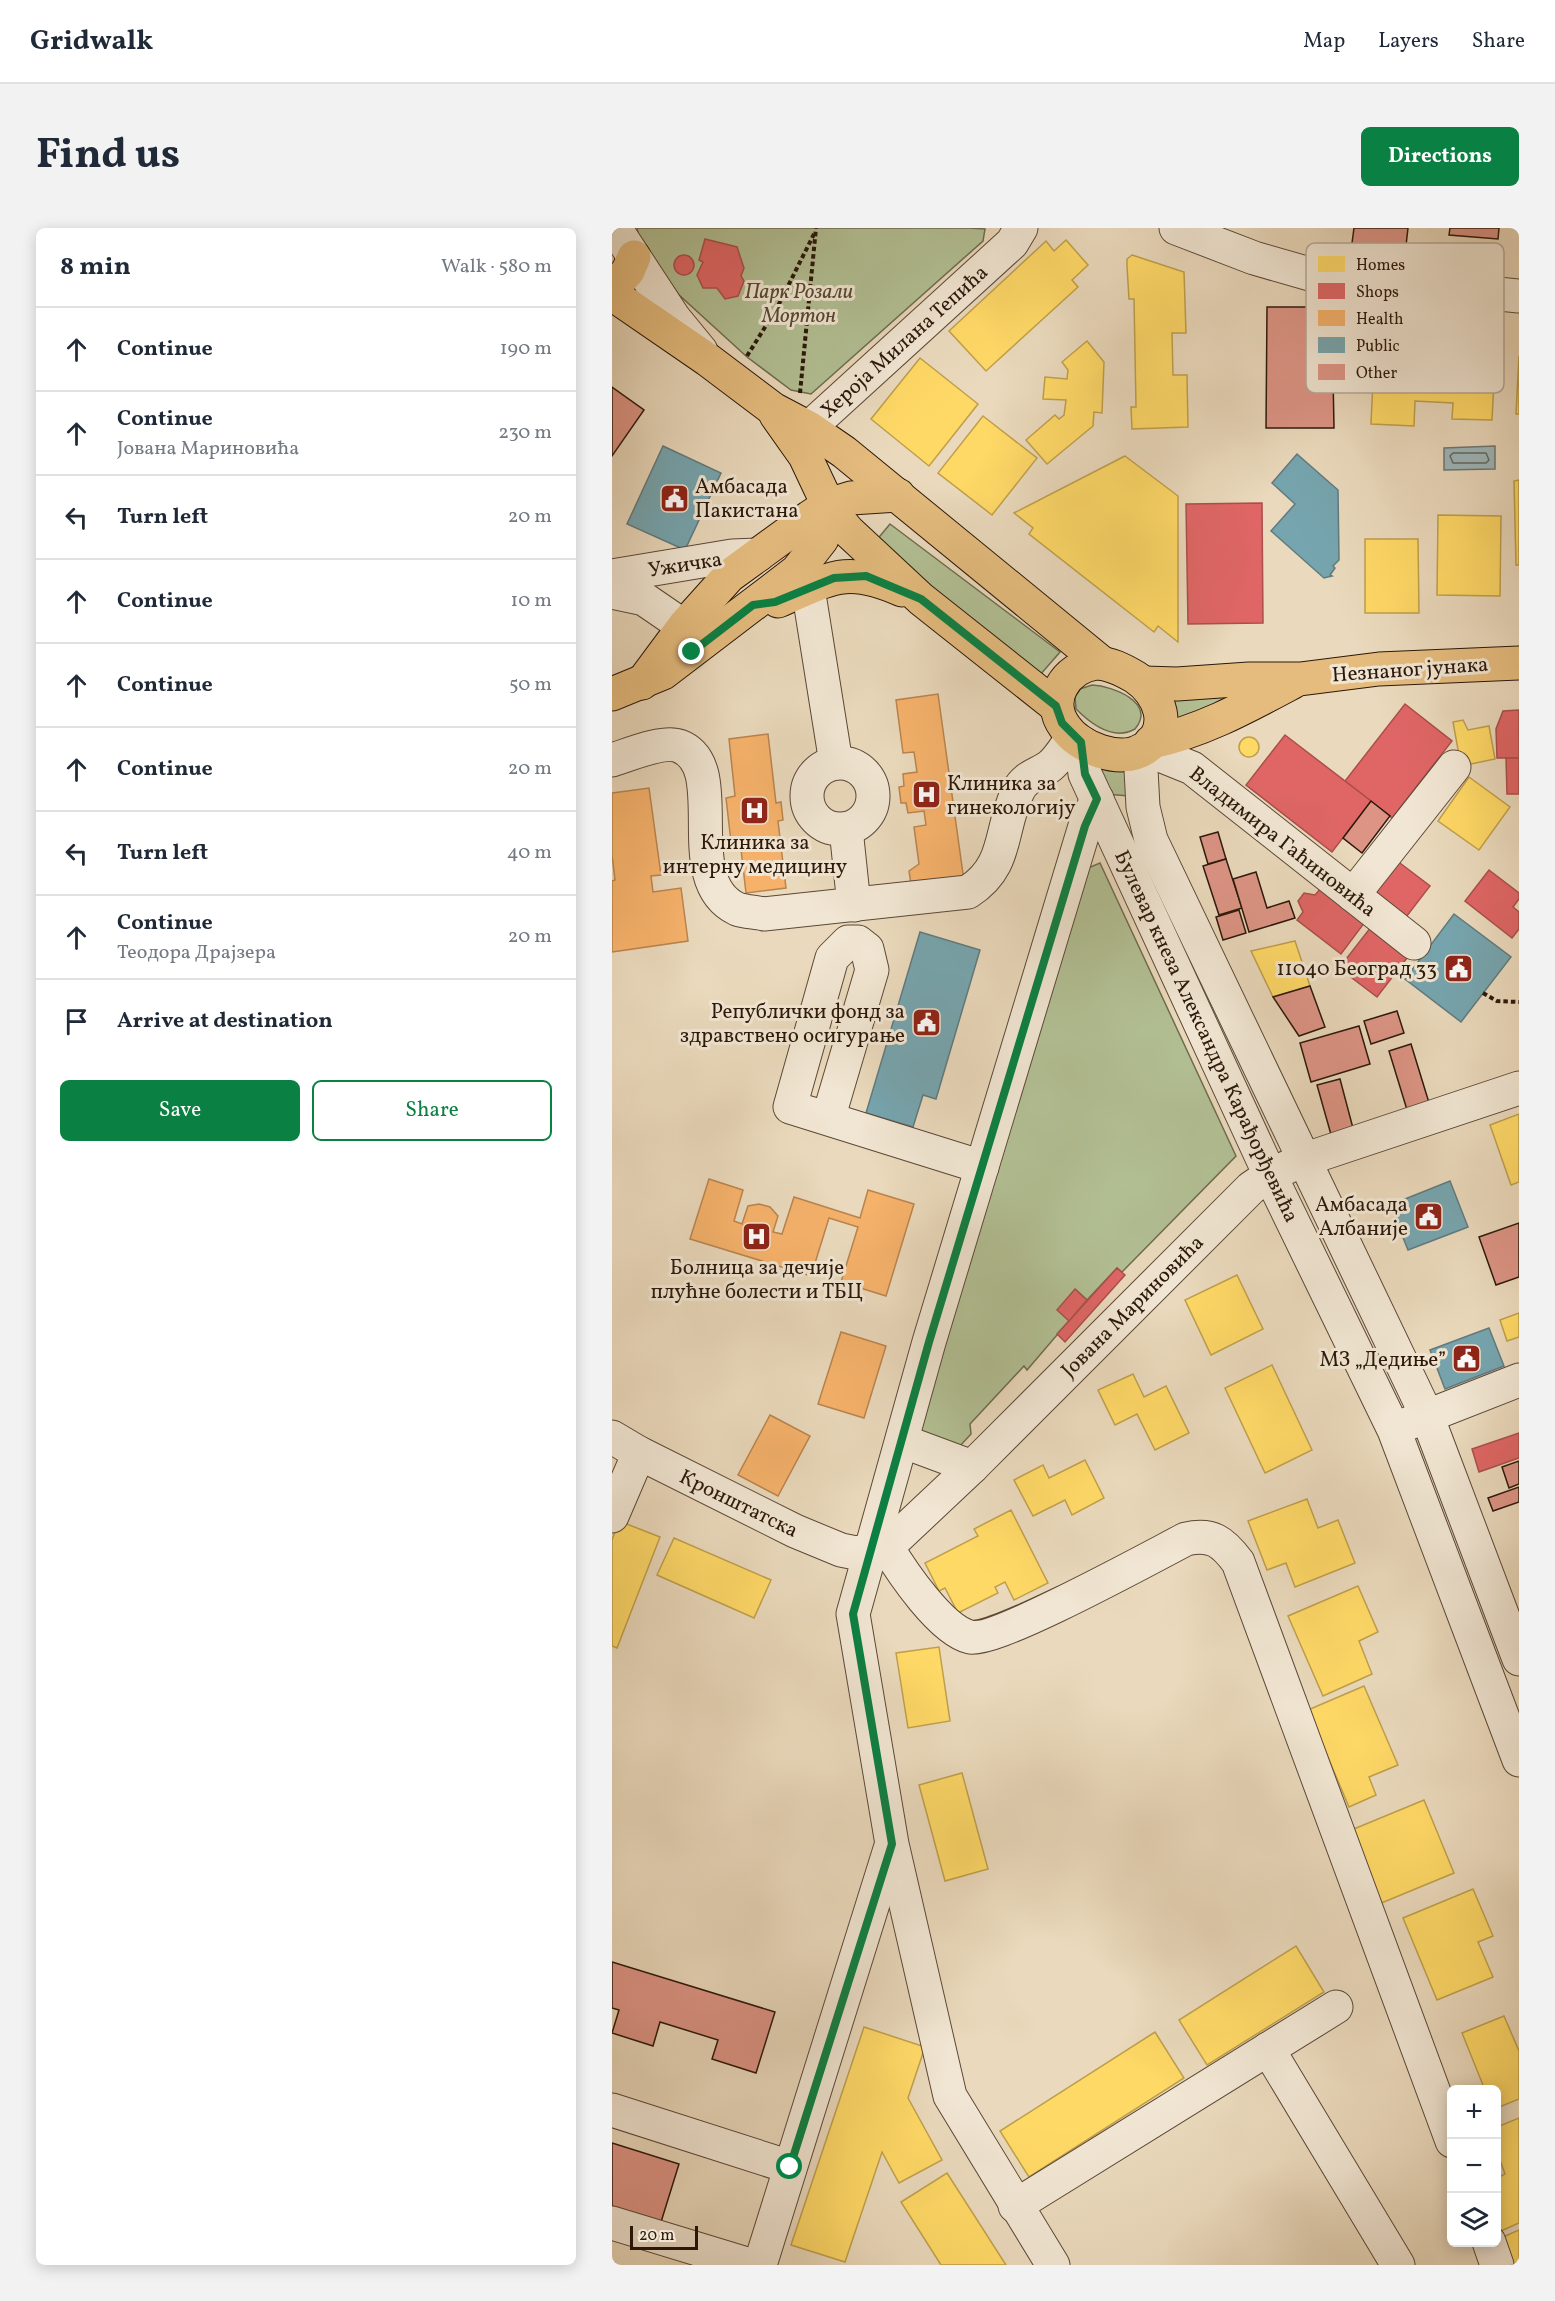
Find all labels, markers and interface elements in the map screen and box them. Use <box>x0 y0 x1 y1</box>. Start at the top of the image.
text: Gridwalk <box>30 22 153 61</box>
text: Map <box>1303 27 1345 56</box>
text: Layers <box>1378 27 1439 56</box>
text: Share <box>1472 27 1525 56</box>
text: Find us <box>36 127 180 186</box>
button: Directions <box>1361 127 1519 186</box>
legend <box>1306 243 1504 393</box>
text: 8 min <box>60 249 131 285</box>
text: Walk · 580 m <box>441 253 552 281</box>
text: Homes <box>1356 255 1405 277</box>
street label: Хероја Милана Тепића <box>815 259 995 425</box>
park label: Парк Розали Мортон <box>745 278 853 331</box>
text: Shops <box>1356 282 1399 304</box>
text: Health <box>1356 309 1404 331</box>
icon: ahead <box>60 333 93 366</box>
text: Continue <box>117 334 213 365</box>
text: 190 m <box>500 335 552 363</box>
text: Public <box>1356 336 1400 358</box>
text: Other <box>1356 363 1397 385</box>
text: Continue <box>117 404 213 435</box>
icon: ahead <box>60 417 93 450</box>
text: 230 m <box>498 419 552 447</box>
text: Јована Мариновића <box>117 435 299 463</box>
place label: Амбасада Пакистана <box>695 473 799 526</box>
public building icon: Амбасада Пакистана <box>658 482 690 514</box>
icon: left <box>60 501 93 534</box>
text: Turn left <box>117 502 208 533</box>
text: 20 m <box>508 503 552 531</box>
street label: Ужичка <box>646 545 724 586</box>
icon: ahead <box>60 585 93 618</box>
text: Continue <box>117 586 213 617</box>
text: 10 m <box>511 587 552 615</box>
route end <box>678 638 704 664</box>
street label: Незнаног јунака <box>1331 651 1489 690</box>
icon: ahead <box>60 669 93 702</box>
text: Continue <box>117 670 213 701</box>
text: 50 m <box>509 671 552 699</box>
icon: ahead <box>60 753 93 786</box>
text: Continue <box>117 754 213 785</box>
text: 20 m <box>508 755 552 783</box>
street label: Владимира Гаћиновића <box>1182 760 1382 924</box>
place label: Клиника за гинекологију <box>947 770 1076 823</box>
hospital icon: Клиника за гинекологију <box>910 779 942 811</box>
hospital icon: Клиника за интерну медицину <box>739 795 771 827</box>
place label: Клиника за интерну медицину <box>663 829 848 882</box>
icon: left <box>60 837 93 870</box>
text: Turn left <box>117 838 208 869</box>
text: 40 m <box>507 839 552 867</box>
street label: Булевар кнеза Александра Карађорђевића <box>1106 846 1305 1228</box>
text: Continue <box>117 908 213 939</box>
icon: ahead <box>60 921 93 954</box>
text: 20 m <box>508 923 552 951</box>
text: Теодора Драјзера <box>117 939 276 967</box>
public building icon: 11040 Београд 33 <box>1442 952 1474 984</box>
place label: 11040 Београд 33 <box>1276 955 1437 984</box>
place label: Републички фонд за здравствено осигурање <box>680 998 905 1051</box>
icon: arrive <box>60 1005 93 1038</box>
text: Arrive at destination <box>117 1006 333 1037</box>
public building icon: Републички фонд за здравствено осигурање <box>910 1007 942 1039</box>
button: Save <box>60 1080 300 1141</box>
button: Share <box>312 1080 552 1141</box>
place label: Амбасада Албаније <box>1315 1191 1408 1244</box>
public building icon: Амбасада Албаније <box>1413 1200 1445 1232</box>
hospital icon: Болница за дечије плућне болести и ТБЦ <box>741 1220 773 1252</box>
street label: Јована Мариновића <box>1055 1229 1211 1385</box>
place label: Болница за дечије плућне болести и ТБЦ <box>651 1254 863 1307</box>
public building icon: МЗ „Дедиње” <box>1451 1343 1483 1375</box>
place label: МЗ „Дедиње” <box>1319 1346 1446 1375</box>
street label: Кронштатска <box>674 1463 803 1546</box>
map controls <box>1447 2085 1501 2247</box>
button: + <box>1447 2085 1501 2139</box>
button: − <box>1447 2139 1501 2193</box>
route start <box>776 2153 802 2179</box>
button: layers <box>1447 2193 1501 2247</box>
scale bar <box>630 2223 698 2250</box>
text: 20 m <box>639 2225 674 2247</box>

